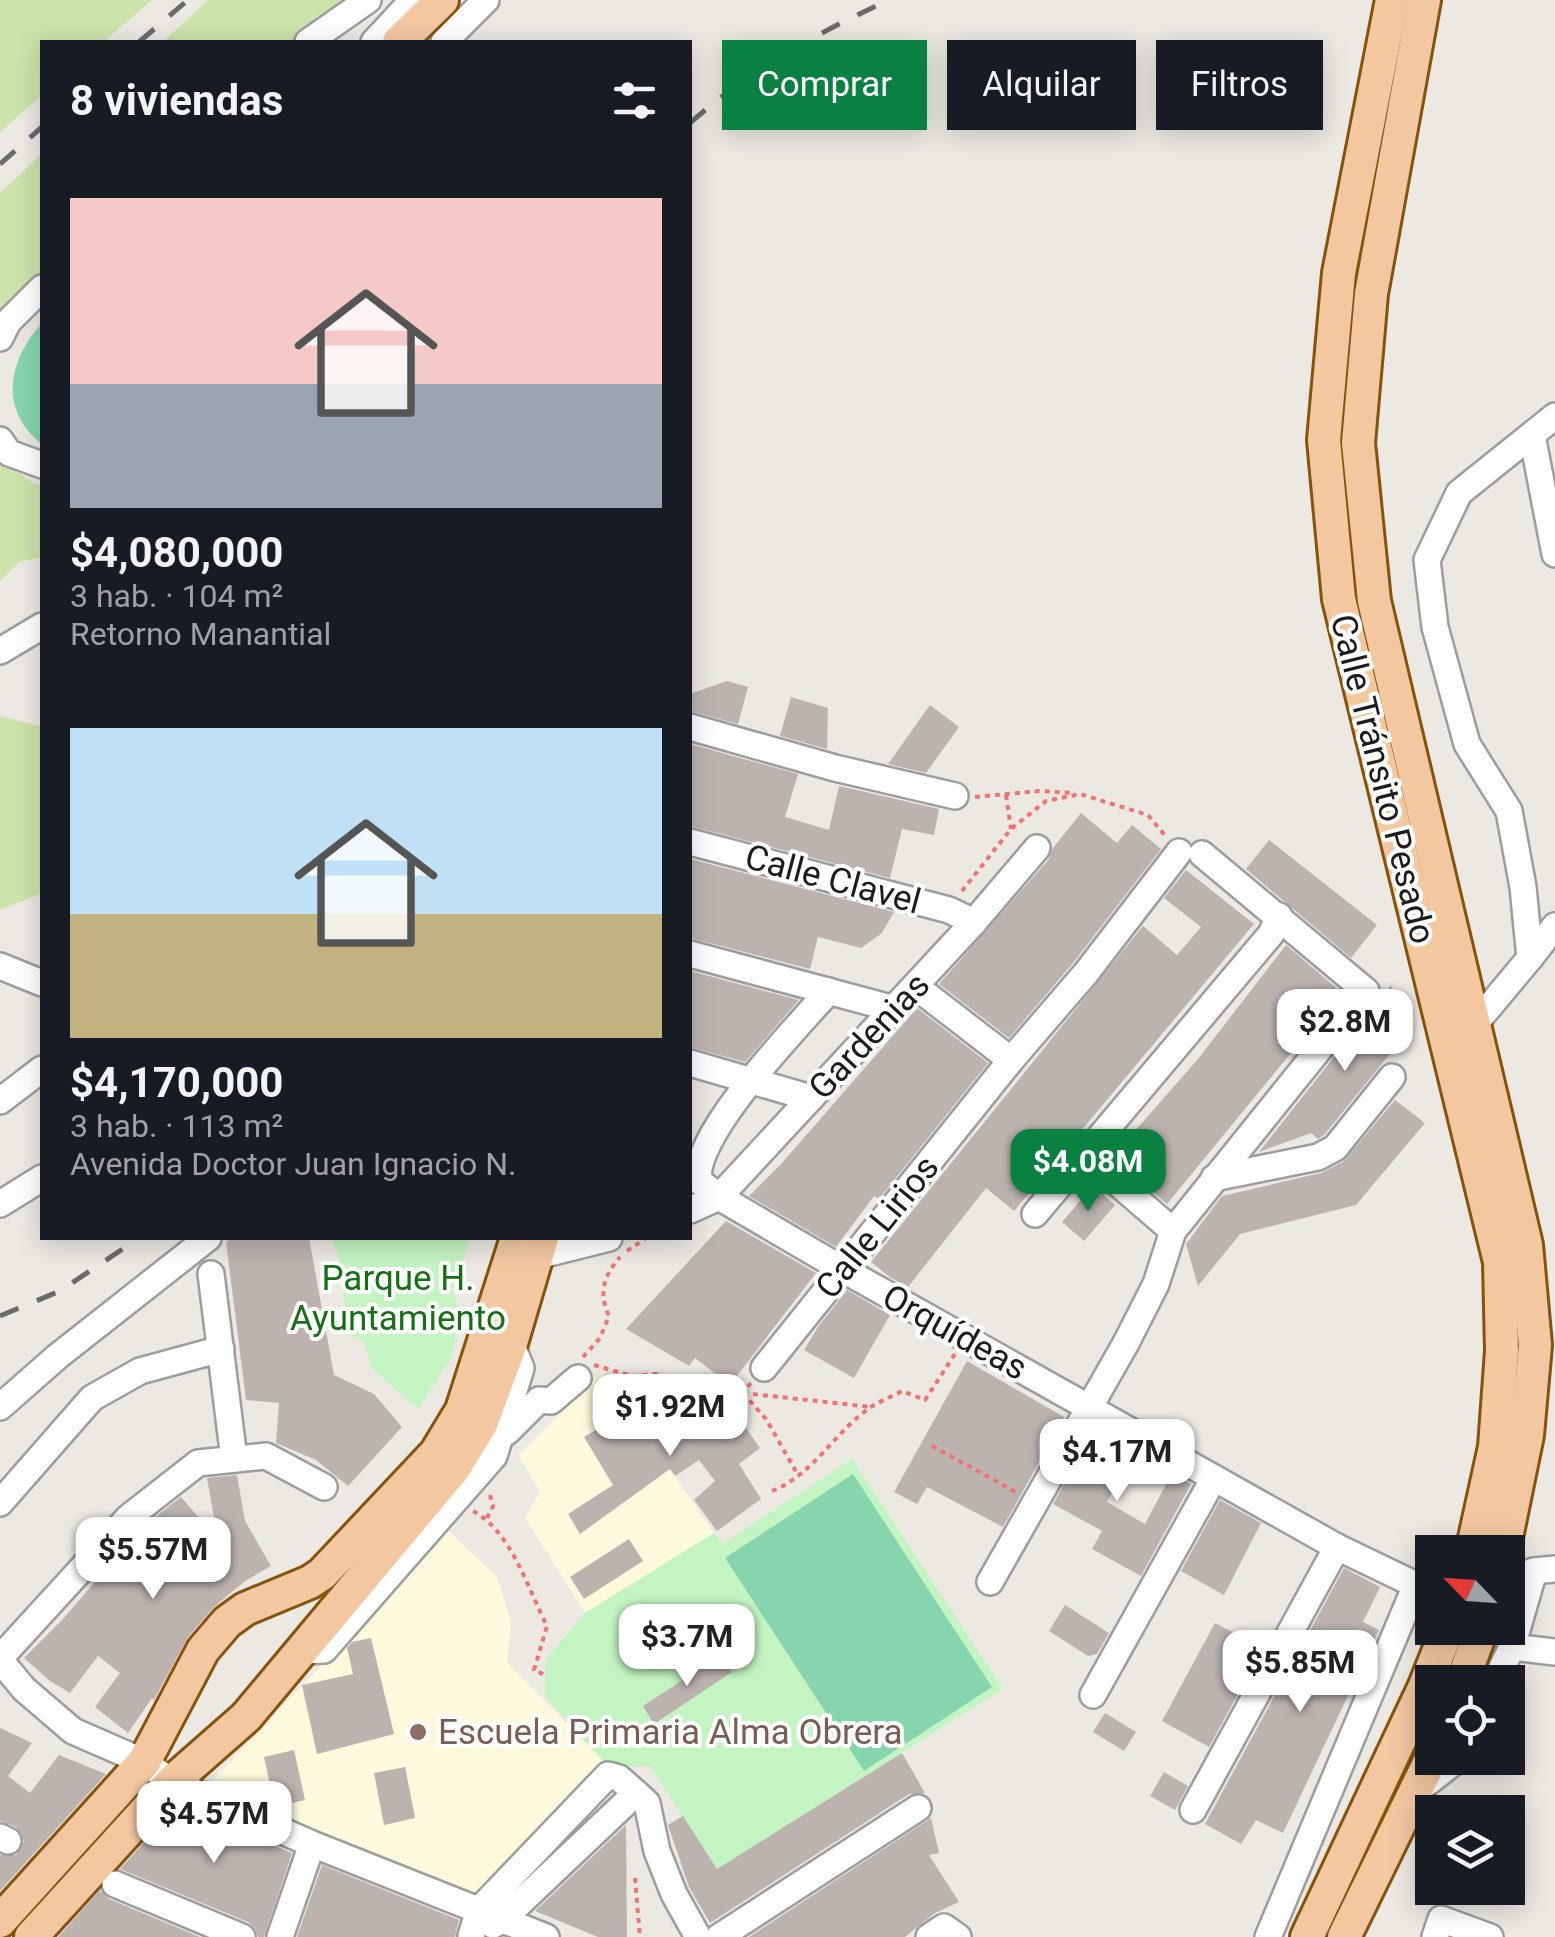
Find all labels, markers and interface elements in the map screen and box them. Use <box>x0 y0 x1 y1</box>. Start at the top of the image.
chip: Comprar <box>722 40 927 130</box>
chip: Alquilar <box>947 40 1136 130</box>
chip: Filtros <box>1156 40 1323 130</box>
icon: filters <box>607 73 662 128</box>
text: 8 viviendas <box>70 76 283 125</box>
icon: home <box>276 263 456 443</box>
text: $4,080,000 <box>70 528 283 577</box>
text: 3 hab. · 104 m² <box>70 577 283 615</box>
street label: Calle Tránsito Pesado <box>1322 610 1443 948</box>
text: Retorno Manantial <box>70 615 331 653</box>
icon: home <box>276 793 456 973</box>
street label: Calle Clavel <box>741 836 925 923</box>
street label: Gardenias <box>801 965 938 1108</box>
pin: $2.8M <box>1275 989 1415 1074</box>
text: $2.8M <box>1299 1002 1391 1040</box>
text: $4,170,000 <box>70 1058 283 1107</box>
text: 3 hab. · 113 m² <box>70 1107 283 1145</box>
pin: $4.08M <box>1007 1129 1169 1214</box>
text: $4.08M <box>1033 1142 1143 1180</box>
text: Avenida Doctor Juan Ignacio N. <box>70 1145 516 1183</box>
street label: Calle Lirios <box>807 1148 947 1307</box>
park label: Parque H. Ayuntamiento <box>290 1258 506 1339</box>
street label: Orquídeas <box>875 1276 1034 1389</box>
pin: $1.92M <box>589 1374 751 1459</box>
text: $1.92M <box>615 1387 725 1425</box>
pin: $4.17M <box>1036 1419 1198 1504</box>
text: $4.17M <box>1062 1432 1172 1470</box>
pin: $5.57M <box>72 1517 234 1602</box>
text: $5.57M <box>98 1530 208 1568</box>
north arrow <box>1415 1535 1525 1645</box>
map controls <box>1415 1535 1525 1905</box>
pin: $3.7M <box>617 1604 757 1689</box>
text: $3.7M <box>641 1617 733 1655</box>
pin: $5.85M <box>1219 1630 1381 1715</box>
text: $5.85M <box>1245 1643 1355 1681</box>
button: locate <box>1415 1665 1525 1775</box>
place label: Escuela Primaria Alma Obrera <box>438 1712 902 1753</box>
marker: Escuela Primaria Alma Obrera <box>407 1721 429 1743</box>
pin: $4.57M <box>133 1781 295 1866</box>
text: $4.57M <box>159 1794 269 1832</box>
button: layers <box>1415 1795 1525 1905</box>

